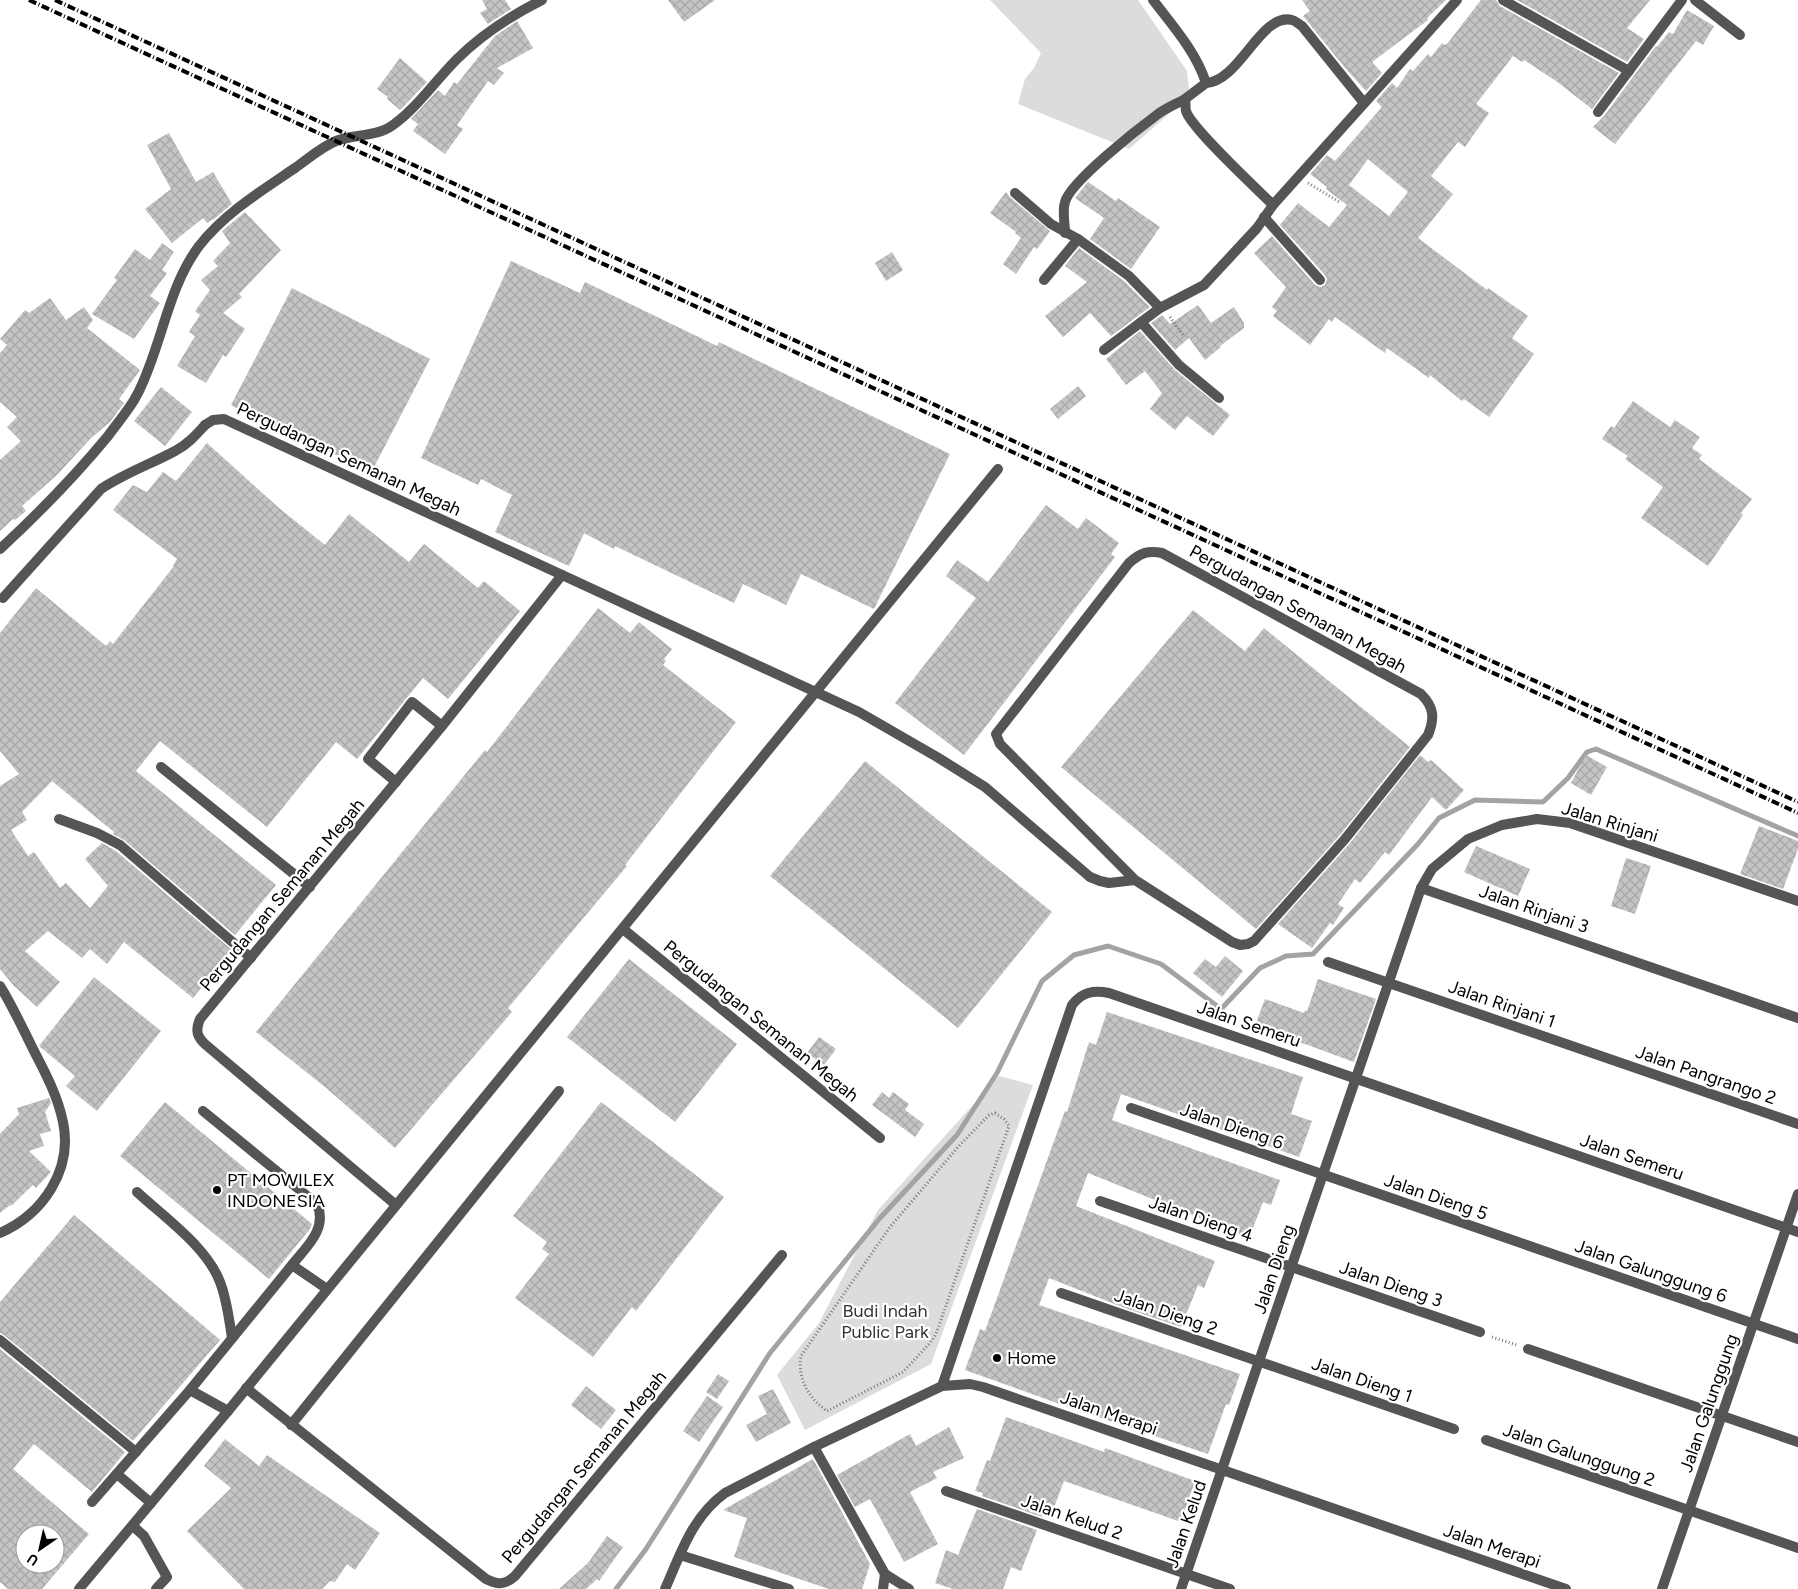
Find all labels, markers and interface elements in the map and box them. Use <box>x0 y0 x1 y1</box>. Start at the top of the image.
street label: Pergudangan Semanan Megah <box>233 397 465 521</box>
street label: Pergudangan Semanan Megah <box>1186 540 1410 678</box>
street label: Pergudangan Semanan Megah <box>195 794 369 996</box>
street label: Jalan Rinjani <box>1559 797 1661 847</box>
street label: Jalan Rinjani 3 <box>1476 880 1592 938</box>
street label: Pergudangan Semanan Megah <box>659 935 863 1107</box>
street label: Jalan Rinjani 1 <box>1446 975 1558 1033</box>
street label: Jalan Semeru <box>1194 996 1304 1052</box>
street label: Jalan Pangrango 2 <box>1633 1041 1779 1109</box>
street label: Jalan Dieng 6 <box>1177 1098 1287 1154</box>
street label: Jalan Semeru <box>1577 1129 1687 1185</box>
place label: PT MOWILEX INDONESIA <box>227 1169 334 1212</box>
street label: Jalan Dieng 5 <box>1381 1169 1491 1225</box>
marker: PT MOWILEX INDONESIA <box>211 1184 223 1196</box>
street label: Jalan Dieng 4 <box>1146 1191 1256 1247</box>
street label: Jalan Dieng <box>1248 1221 1300 1317</box>
street label: Jalan Galunggung 6 <box>1572 1235 1730 1307</box>
street label: Jalan Dieng 3 <box>1337 1256 1445 1312</box>
street label: Jalan Dieng 2 <box>1112 1284 1220 1340</box>
park label: Budi Indah Public Park <box>841 1300 929 1343</box>
street label: Jalan Galunggung <box>1675 1331 1743 1475</box>
place label: Home <box>1007 1347 1056 1369</box>
marker: Home <box>991 1352 1003 1364</box>
street label: Jalan Dieng 1 <box>1309 1353 1415 1407</box>
street label: Pergudangan Semanan Megah <box>497 1366 671 1568</box>
street label: Jalan Merapi <box>1058 1386 1160 1440</box>
street label: Jalan Galunggung 2 <box>1500 1419 1658 1491</box>
street label: Jalan Kelud <box>1161 1477 1211 1571</box>
street label: Jalan Kelud 2 <box>1018 1489 1126 1545</box>
street label: Jalan Merapi <box>1441 1519 1543 1573</box>
north arrow <box>15 1524 65 1574</box>
text: U <box>24 1550 42 1569</box>

